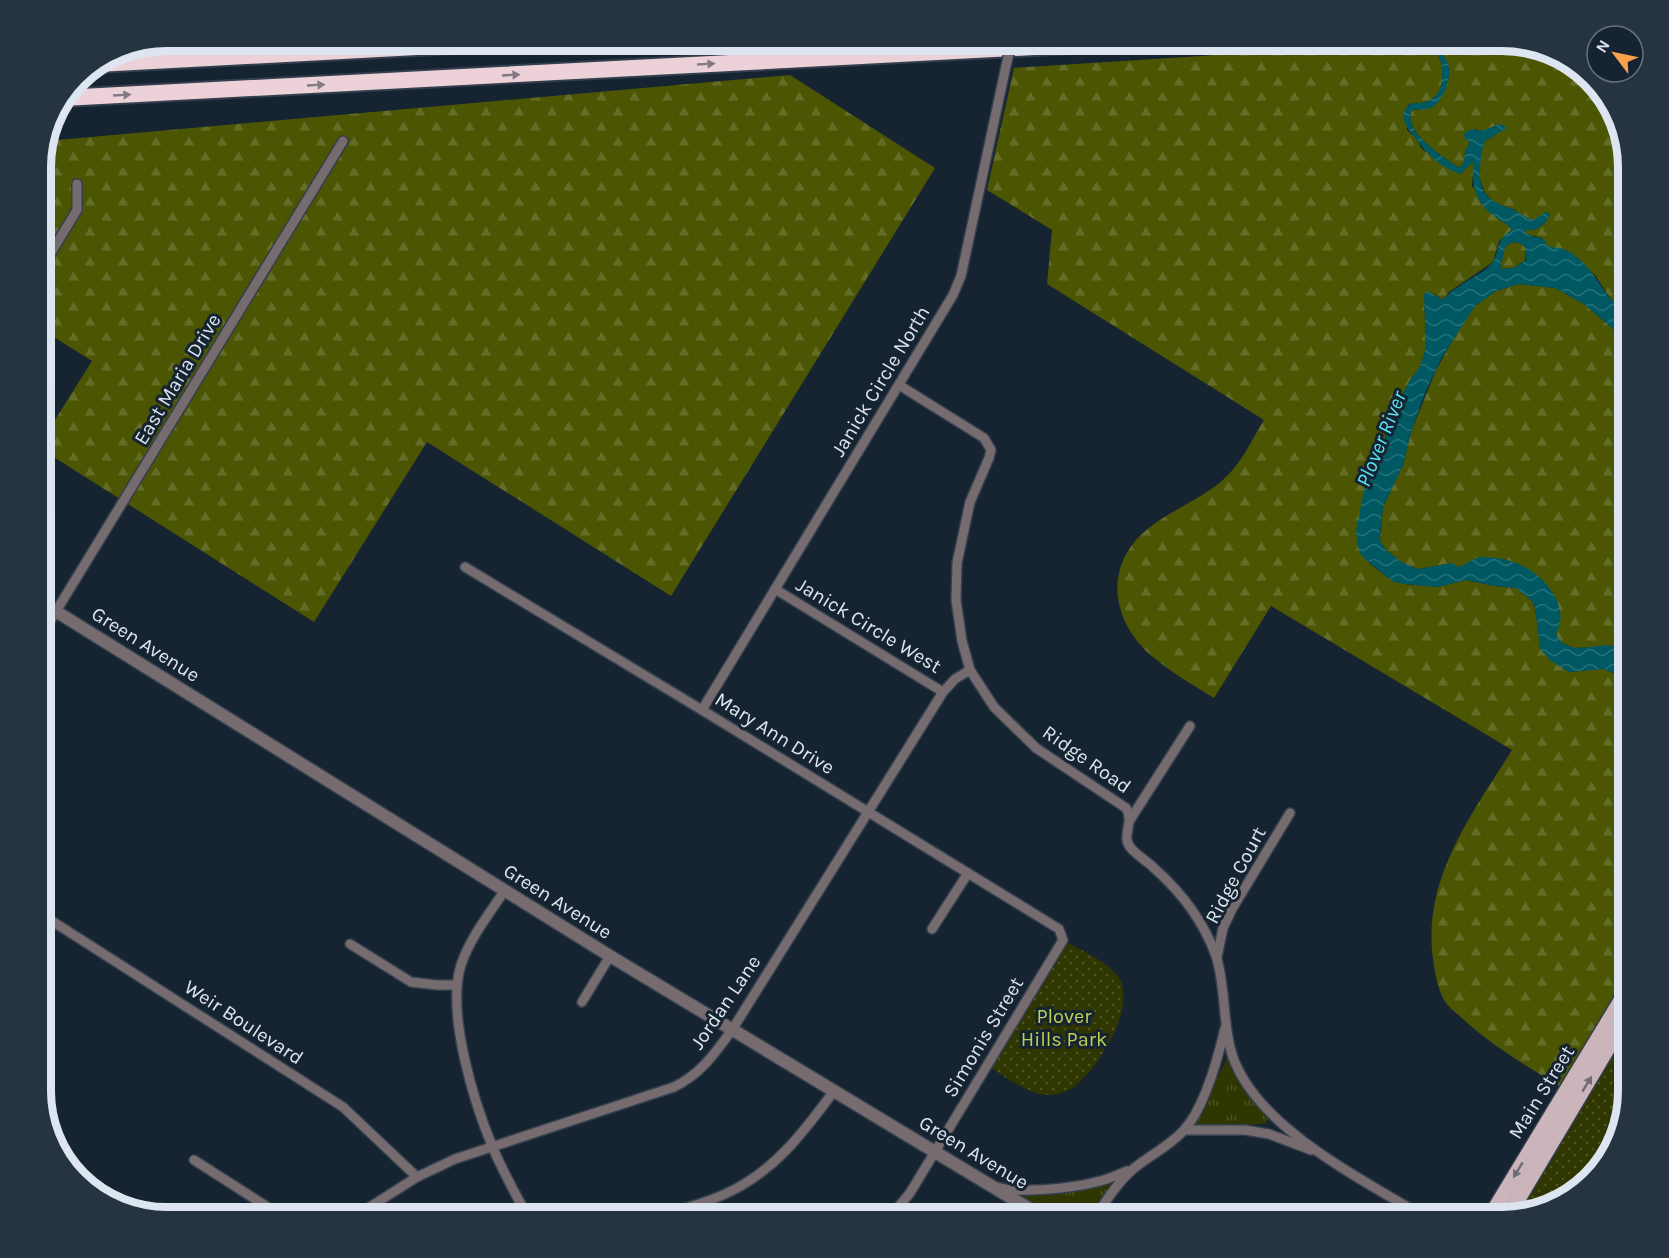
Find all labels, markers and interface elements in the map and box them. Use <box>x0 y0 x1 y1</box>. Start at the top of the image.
north arrow <box>1585 24 1645 84</box>
text: N <box>1592 36 1614 56</box>
one-way arrow <box>696 60 715 69</box>
one-way arrow <box>502 70 521 79</box>
one-way arrow <box>307 80 326 89</box>
one-way arrow <box>112 90 131 100</box>
street label: Janick Circle North <box>826 302 934 461</box>
street label: East Maria Drive <box>129 310 226 449</box>
water label: Plover River <box>1351 387 1411 490</box>
street label: Janick Circle West <box>792 573 946 678</box>
street label: Green Avenue <box>87 602 204 687</box>
street label: Mary Ann Drive <box>711 688 839 779</box>
street label: Ridge Road <box>1038 721 1135 798</box>
street label: Ridge Court <box>1200 822 1271 928</box>
street label: Green Avenue <box>499 859 616 944</box>
street label: Jordan Lane <box>686 951 765 1054</box>
street label: Simonis Street <box>939 973 1029 1101</box>
street label: Weir Boulevard <box>180 975 307 1069</box>
park label: Plover Hills Park <box>1021 1005 1107 1051</box>
street label: Main Street <box>1504 1041 1579 1143</box>
one-way arrow <box>1582 1075 1592 1092</box>
street label: Green Avenue <box>915 1111 1033 1194</box>
one-way arrow <box>1513 1162 1524 1178</box>

